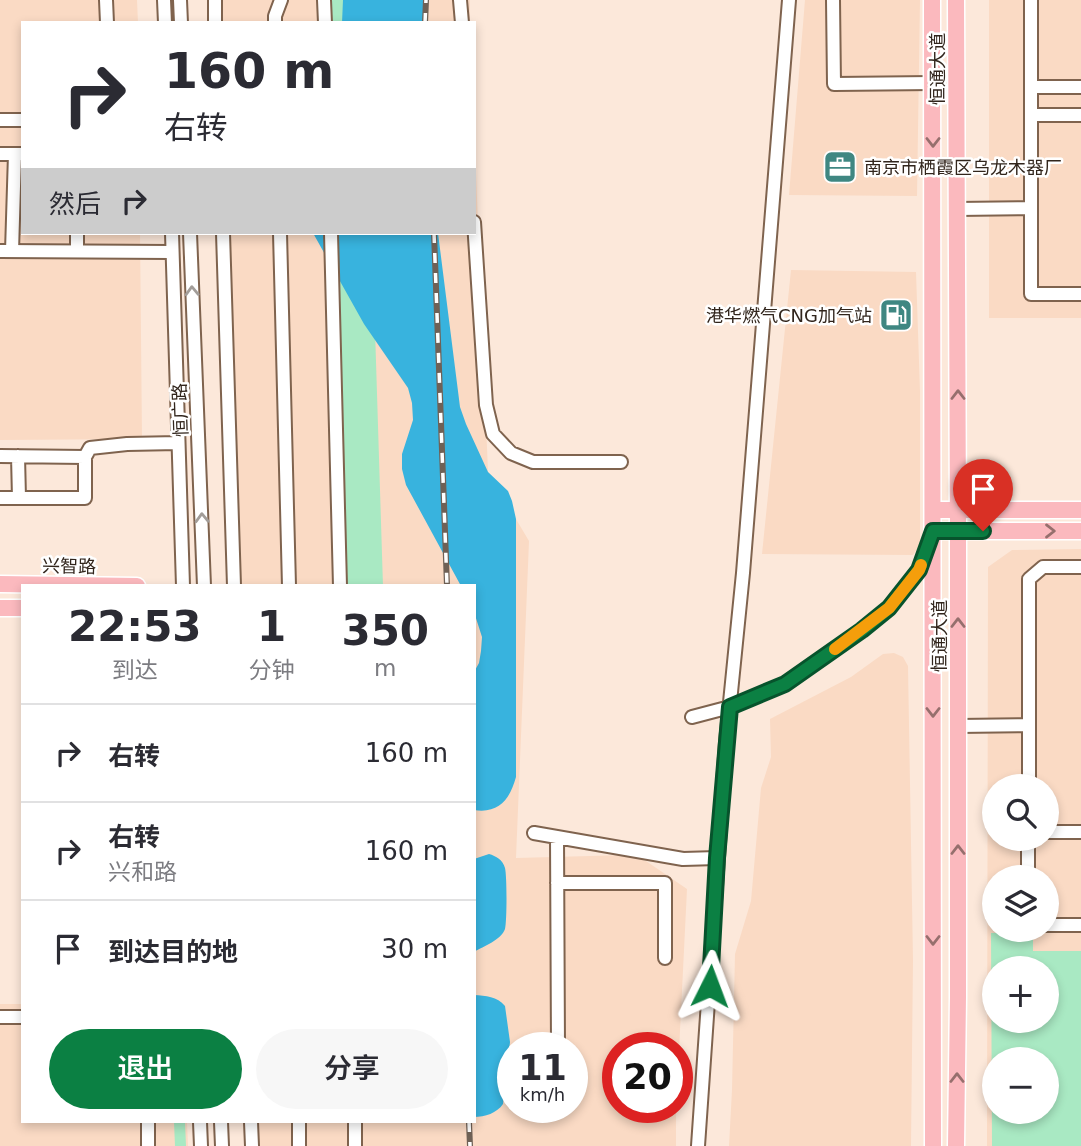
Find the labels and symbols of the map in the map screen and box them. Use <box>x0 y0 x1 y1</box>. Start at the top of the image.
street label: 恒通大道 <box>927 33 948 105</box>
one-way arrow <box>925 137 941 147</box>
office icon: 南京市栖霞区乌龙木器厂 <box>821 148 859 186</box>
place label: 南京市栖霞区乌龙木器厂 <box>864 157 1062 178</box>
one-way arrow <box>185 285 200 296</box>
fuel station icon: 港华燃气CNG加气站 <box>877 296 915 334</box>
place label: 港华燃气CNG加气站 <box>706 305 872 326</box>
street label: 恒广路 <box>169 383 191 437</box>
one-way arrow <box>950 390 966 400</box>
pin <box>953 459 1013 531</box>
one-way arrow <box>194 512 209 523</box>
one-way arrow <box>1046 523 1056 539</box>
street label: 兴智路 <box>42 555 96 577</box>
street label: 恒通大道 <box>929 600 950 672</box>
one-way arrow <box>950 617 966 628</box>
one-way arrow <box>925 707 941 718</box>
one-way arrow <box>950 845 966 855</box>
one-way arrow <box>925 935 941 945</box>
position arrow <box>673 949 747 1023</box>
speed limit sign: 20 <box>602 1032 693 1123</box>
one-way arrow <box>949 1072 965 1083</box>

